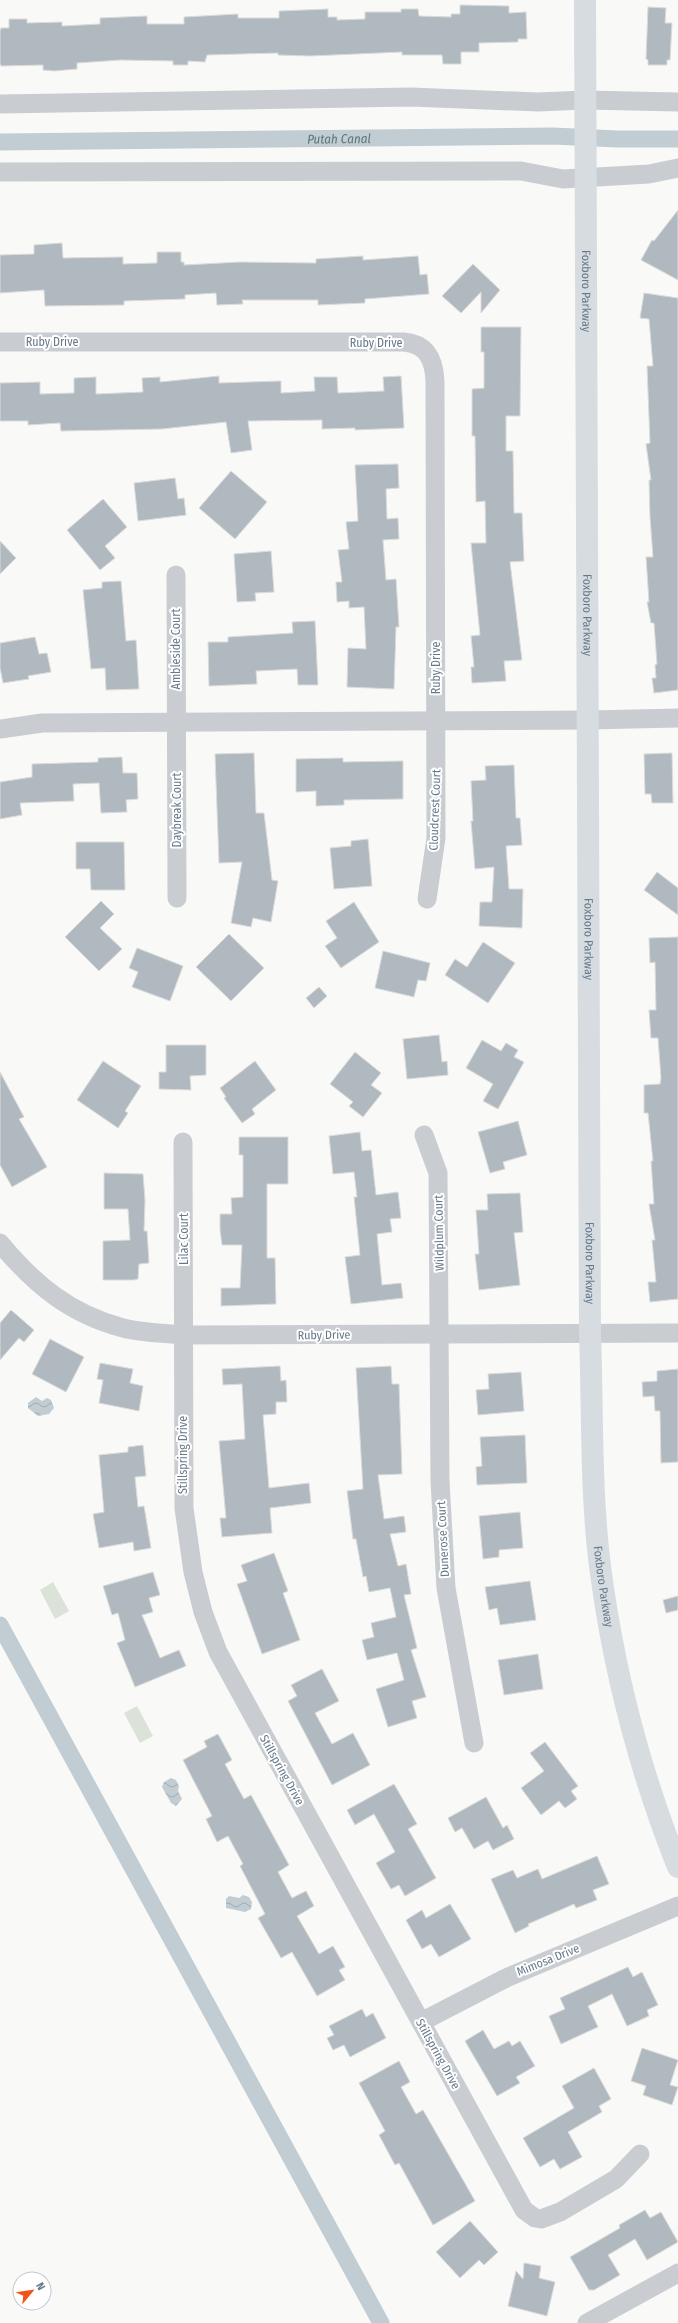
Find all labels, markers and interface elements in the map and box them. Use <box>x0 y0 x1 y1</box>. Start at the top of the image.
water label: Putah Canal <box>307 131 371 147</box>
street label: Foxboro Parkway <box>579 250 593 333</box>
street label: Ruby Drive <box>26 335 78 349</box>
street label: Ruby Drive <box>350 336 402 350</box>
street label: Foxboro Parkway <box>580 574 594 657</box>
street label: Ambleside Court <box>169 609 183 689</box>
street label: Ruby Drive <box>429 642 443 694</box>
street label: Cloudcrest Court <box>427 769 443 851</box>
street label: Daybreak Court <box>170 773 184 847</box>
street label: Foxboro Parkway <box>581 898 596 981</box>
street label: Wildplum Court <box>431 1195 447 1271</box>
street label: Lilac Court <box>177 1213 191 1265</box>
street label: Foxboro Parkway <box>583 1222 597 1305</box>
street label: Ruby Drive <box>298 1328 351 1342</box>
street label: Stillspring Drive <box>176 1416 190 1494</box>
street label: Dunerose Court <box>434 1501 452 1577</box>
street label: Foxboro Parkway <box>591 1545 616 1629</box>
street label: Stillspring Drive <box>257 1732 307 1808</box>
street label: Mimosa Drive <box>515 1941 581 1979</box>
street label: Stillspring Drive <box>413 2016 463 2092</box>
north arrow <box>12 2271 52 2311</box>
text: N <box>33 2280 48 2292</box>

